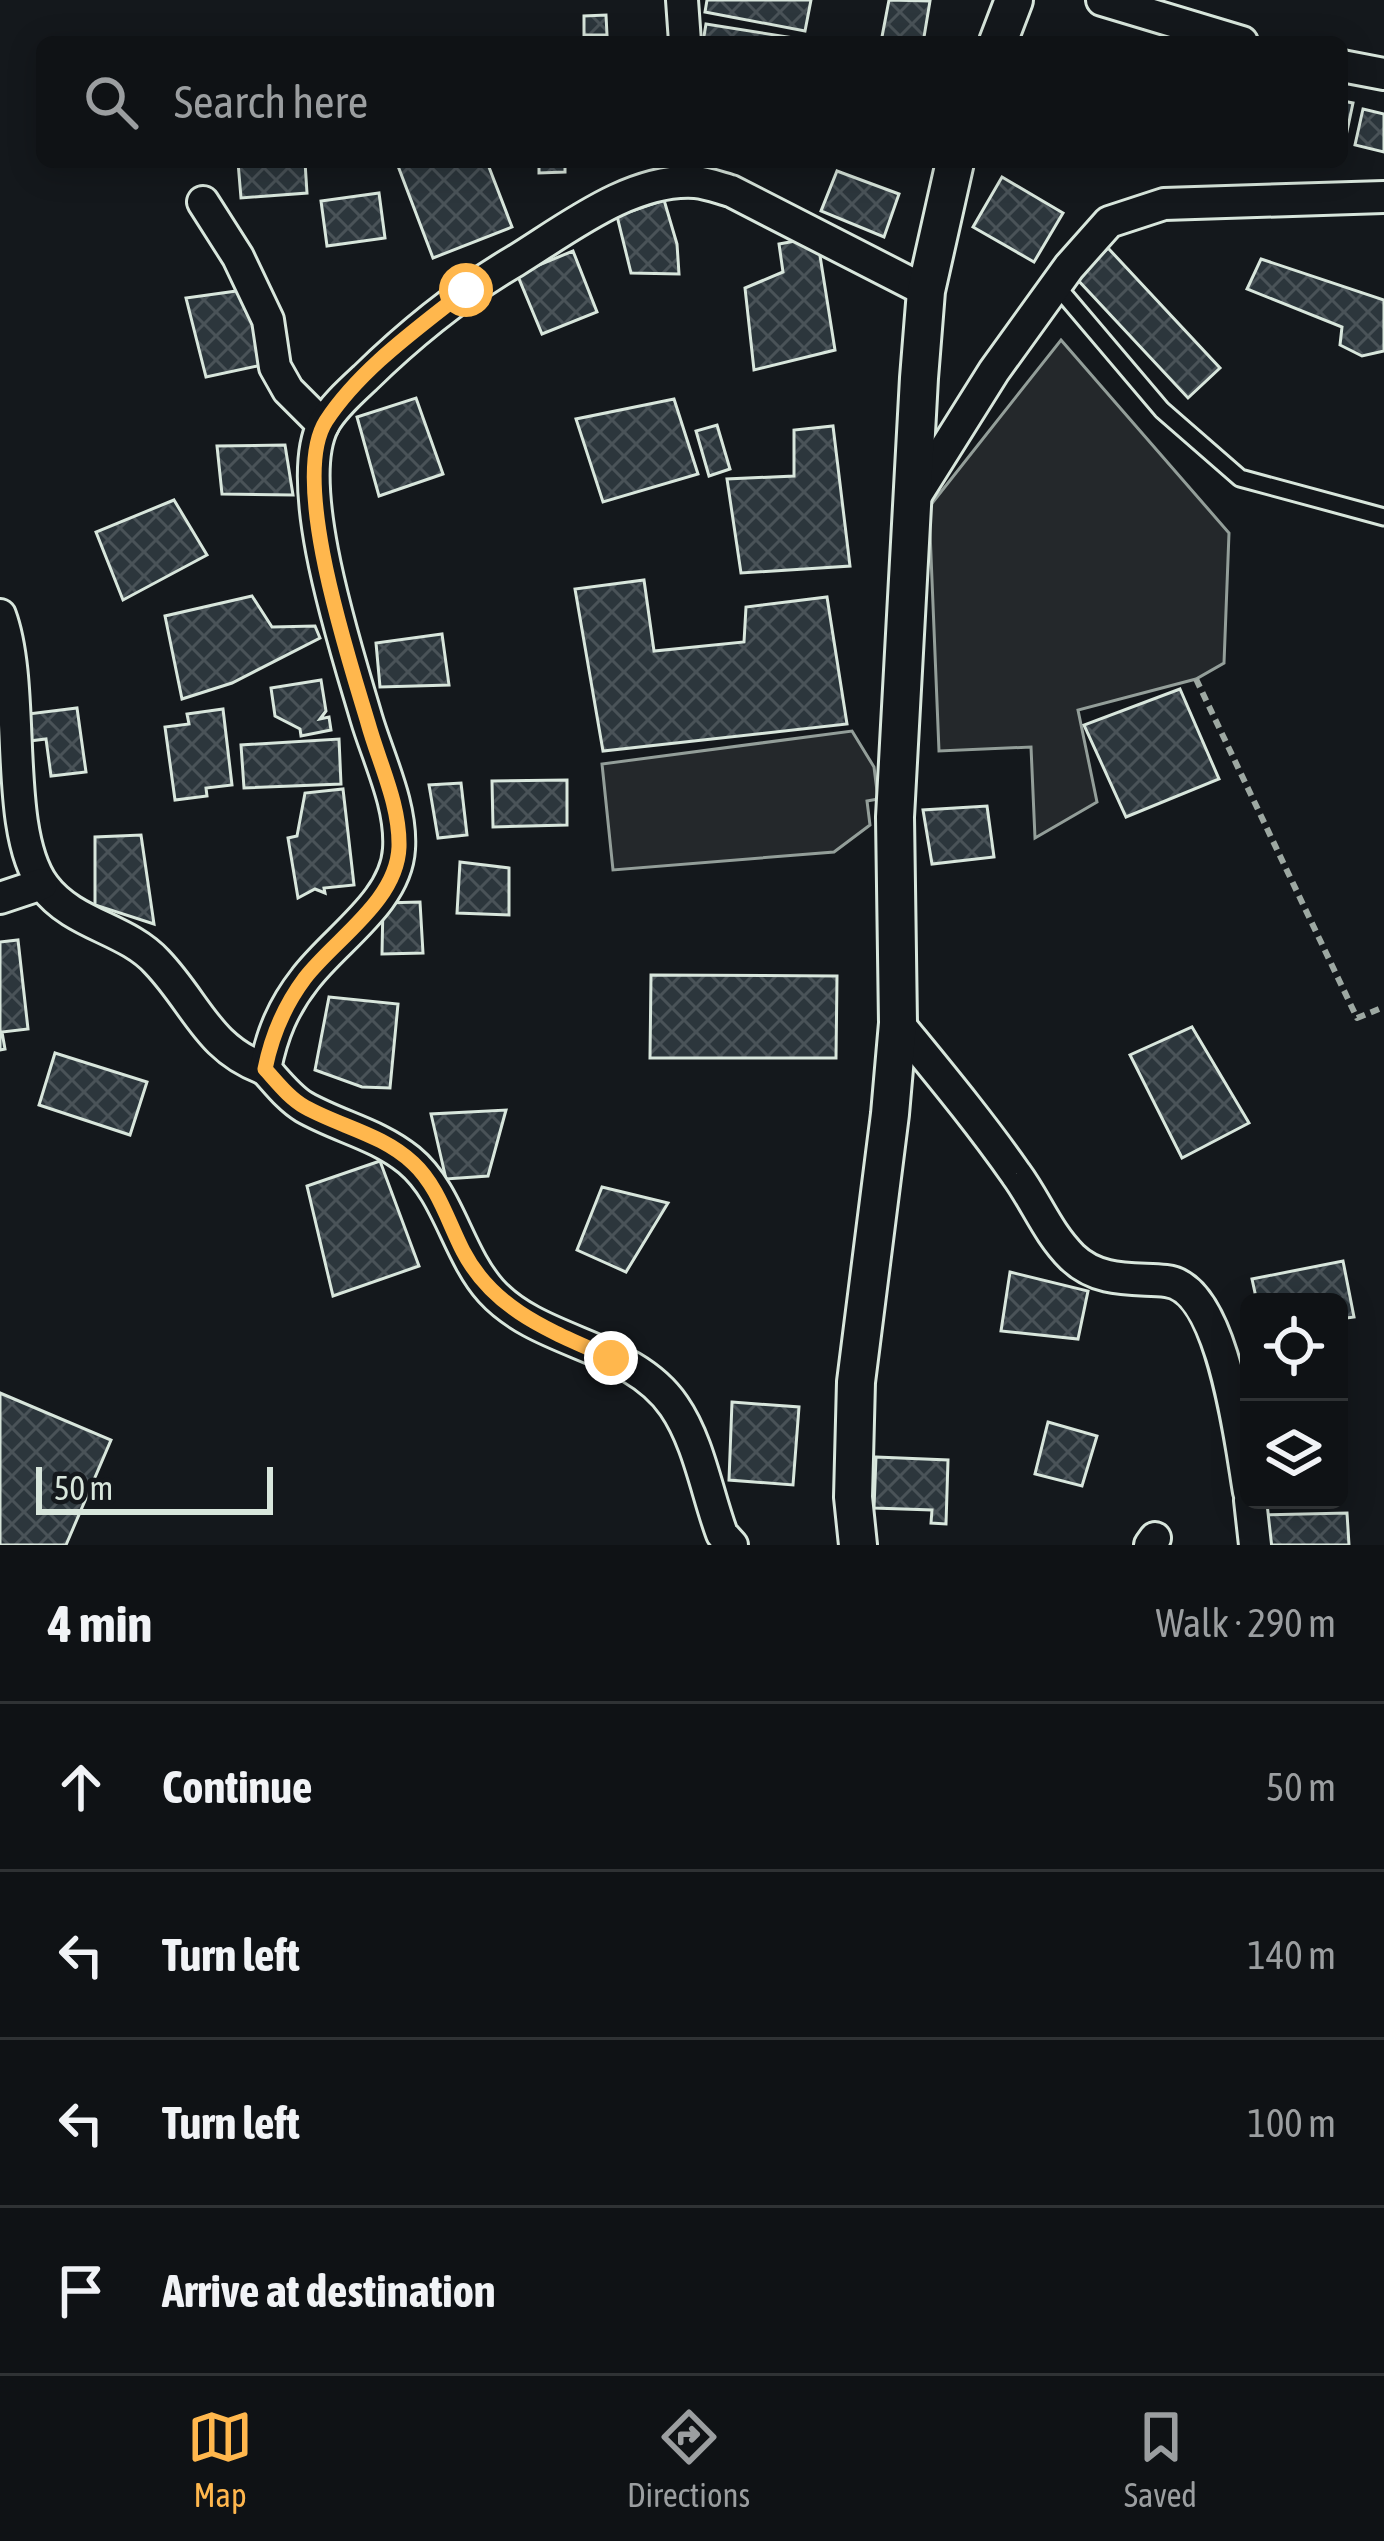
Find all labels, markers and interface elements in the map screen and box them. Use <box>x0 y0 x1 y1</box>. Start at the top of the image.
search box <box>36 36 1348 168</box>
icon: search <box>78 69 144 135</box>
text: Search here <box>174 76 368 128</box>
route start <box>439 263 493 317</box>
map controls <box>1240 1293 1348 1509</box>
button: locate <box>1240 1293 1348 1401</box>
route end <box>584 1331 638 1385</box>
button: layers <box>1240 1401 1348 1509</box>
scale bar <box>36 1461 273 1514</box>
text: 50 m <box>54 1469 113 1507</box>
text: 4 min <box>48 1594 152 1653</box>
text: Walk · 290 m <box>1156 1601 1336 1645</box>
icon: ahead <box>48 1754 114 1820</box>
text: Continue <box>162 1761 313 1813</box>
text: 50 m <box>1266 1765 1336 1809</box>
icon: left <box>48 1922 114 1988</box>
text: Turn left <box>162 1929 300 1981</box>
text: 140 m <box>1248 1933 1336 1977</box>
icon: left <box>48 2090 114 2156</box>
text: Turn left <box>162 2097 300 2149</box>
text: 100 m <box>1248 2101 1336 2145</box>
icon: arrive <box>48 2258 114 2324</box>
text: Arrive at destination <box>162 2265 496 2317</box>
tab: Map <box>187 2404 253 2514</box>
tab: Directions <box>627 2404 750 2514</box>
tab: Saved <box>1124 2404 1197 2514</box>

